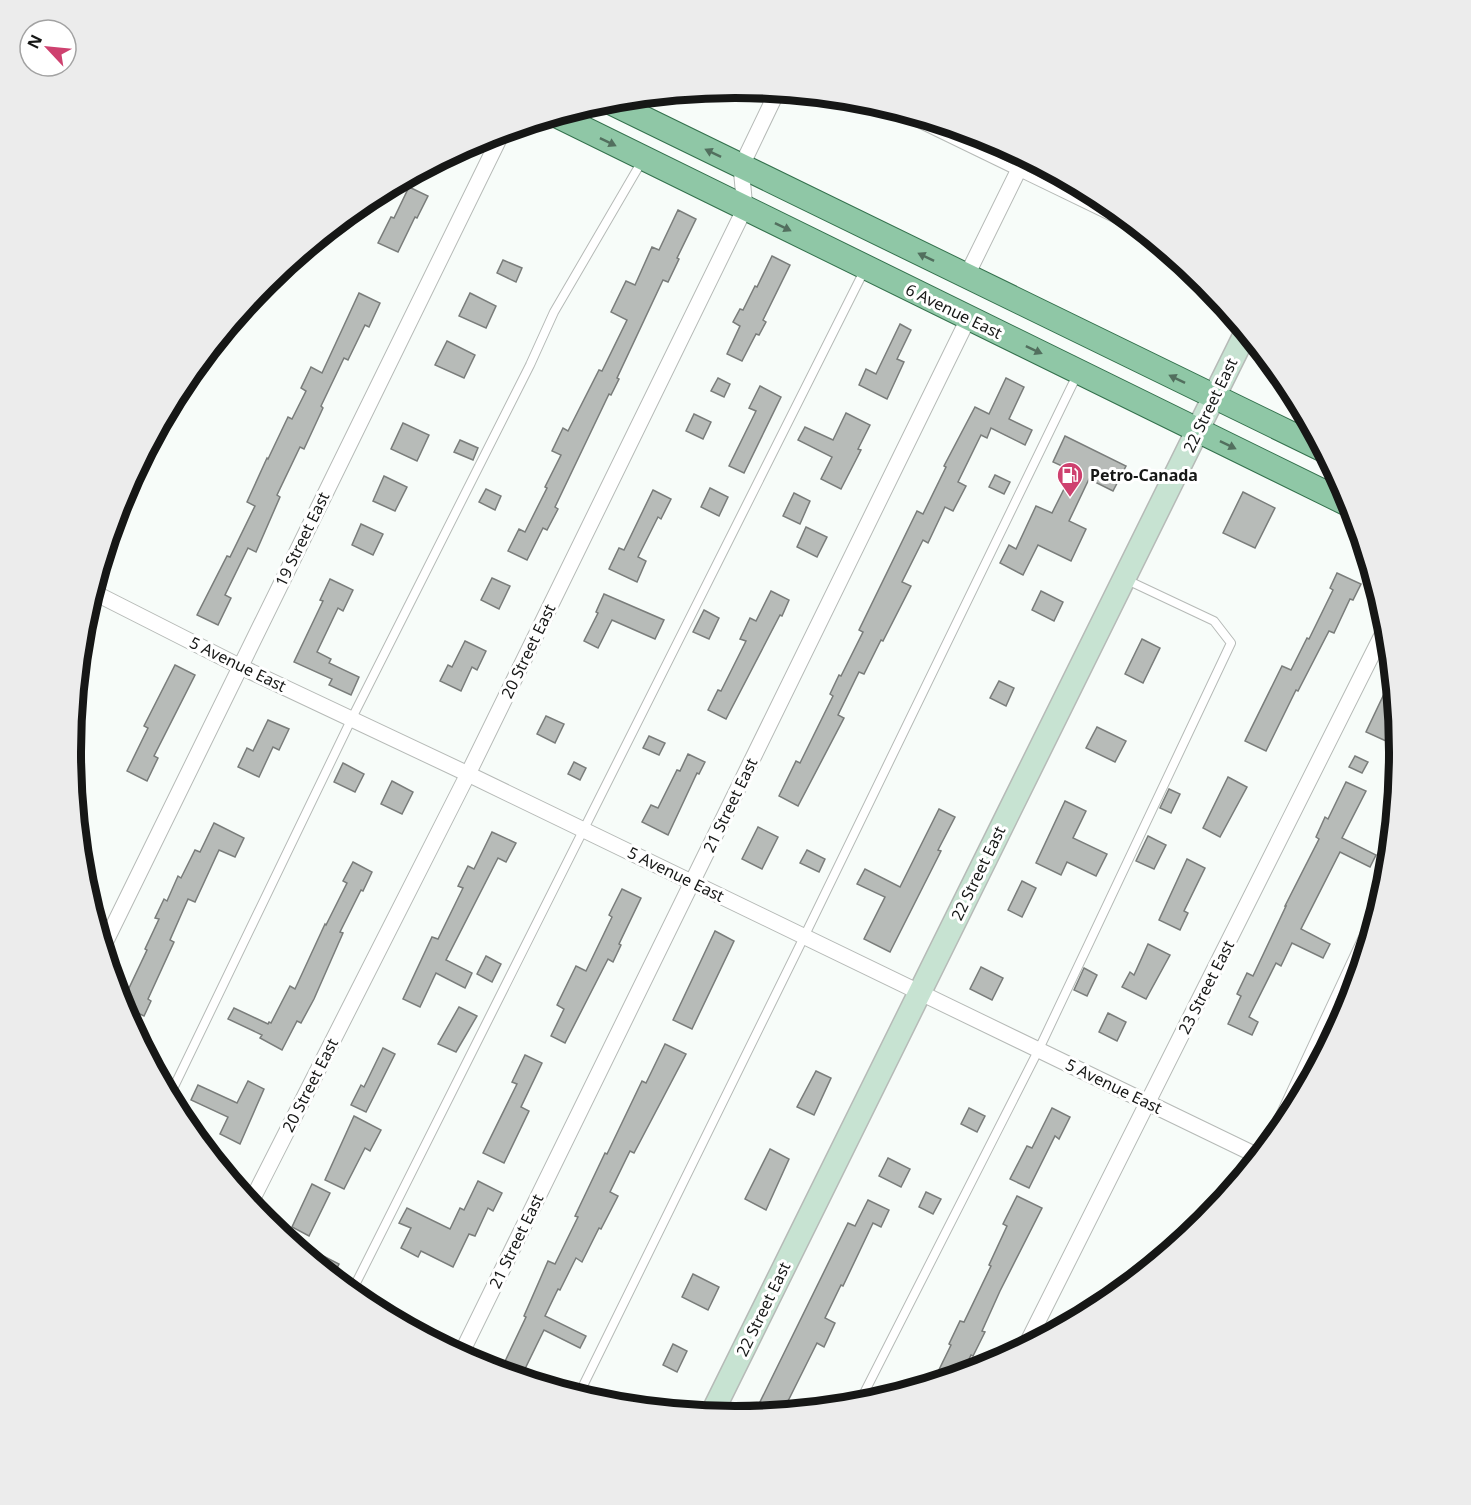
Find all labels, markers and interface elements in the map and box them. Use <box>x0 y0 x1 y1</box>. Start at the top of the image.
north arrow <box>18 18 78 78</box>
text: N <box>22 31 47 52</box>
one-way arrow <box>599 136 617 146</box>
one-way arrow <box>705 149 722 158</box>
one-way arrow <box>775 222 792 232</box>
one-way arrow <box>917 253 935 263</box>
street label: 6 Avenue East <box>902 278 1006 344</box>
one-way arrow <box>1025 346 1042 355</box>
street label: 22 Street East <box>1178 354 1242 456</box>
one-way arrow <box>1169 374 1186 383</box>
one-way arrow <box>1219 440 1236 449</box>
fuel station icon: Petro-Canada <box>1055 460 1085 498</box>
place label: Petro-Canada <box>1090 464 1198 486</box>
street label: 19 Street East <box>270 488 334 590</box>
street label: 20 Street East <box>496 600 560 702</box>
street label: 5 Avenue East <box>186 631 290 697</box>
street label: 21 Street East <box>698 754 762 856</box>
street label: 22 Street East <box>946 822 1010 924</box>
street label: 5 Avenue East <box>624 841 728 907</box>
street label: 23 Street East <box>1173 936 1239 1038</box>
street label: 20 Street East <box>277 1034 343 1136</box>
street label: 5 Avenue East <box>1062 1053 1166 1119</box>
street label: 21 Street East <box>484 1190 548 1292</box>
street label: 22 Street East <box>731 1258 795 1360</box>

